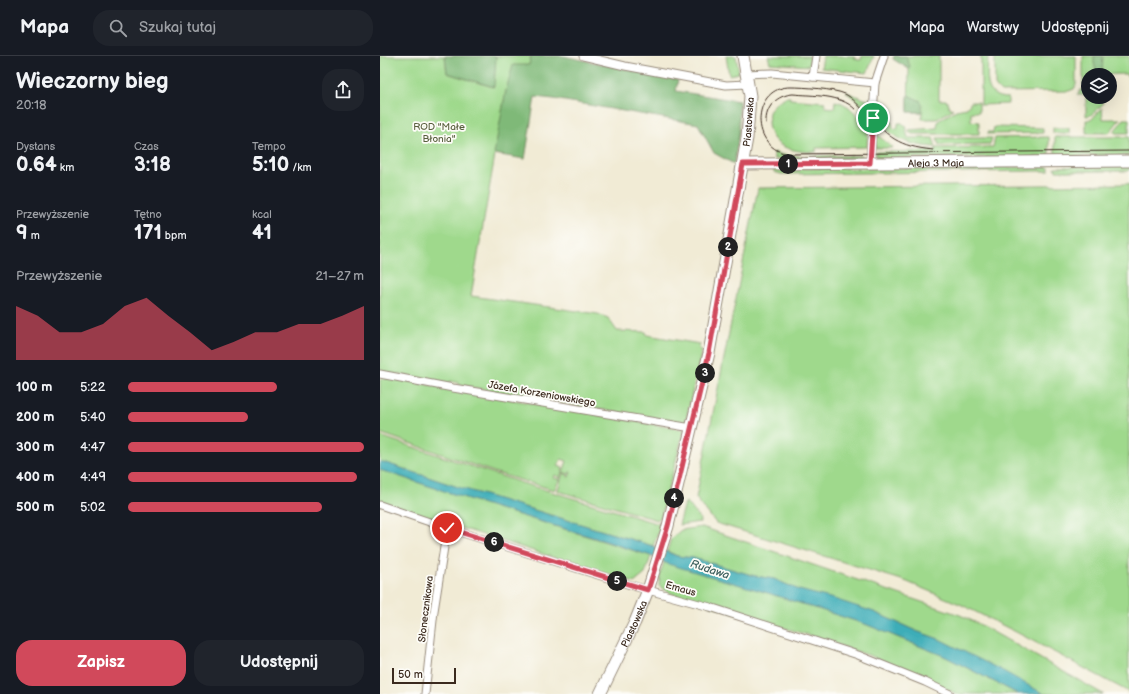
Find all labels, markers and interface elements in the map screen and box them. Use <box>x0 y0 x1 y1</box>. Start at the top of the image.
search box <box>93 10 373 46</box>
text: Mapa <box>20 16 69 39</box>
icon: search <box>107 17 129 39</box>
text: Szukaj tutaj <box>139 18 216 37</box>
text: Mapa <box>909 19 945 36</box>
text: Warstwy <box>967 19 1019 36</box>
text: Udostępnij <box>1041 19 1109 36</box>
text: Wieczorny bieg <box>16 68 168 95</box>
map controls <box>1081 68 1117 104</box>
button: layers <box>1081 68 1117 104</box>
button: share <box>322 69 364 111</box>
street label: Piastowska <box>741 96 757 148</box>
text: 20:18 <box>16 97 47 113</box>
pin <box>856 101 890 135</box>
icon: arrive <box>862 107 884 129</box>
park label: ROD "Małe Błonia" <box>413 121 465 145</box>
text: Dystans <box>16 140 55 153</box>
text: Czas <box>134 140 159 153</box>
text: Tempo <box>252 140 286 153</box>
text: 0.64 <box>16 153 57 177</box>
text: 3:18 <box>134 153 171 177</box>
text: 5:10 <box>252 153 289 177</box>
pin: 1 <box>778 154 798 174</box>
text: 1 <box>786 157 790 170</box>
street label: Aleja 3 Maja <box>908 157 964 170</box>
text: km <box>57 161 74 174</box>
text: /km <box>289 161 312 174</box>
text: Przewyższenie <box>16 208 89 221</box>
text: Tętno <box>134 208 162 221</box>
text: kcal <box>252 208 272 221</box>
text: 9 <box>16 221 28 245</box>
text: 171 <box>134 221 162 245</box>
text: 41 <box>252 221 272 245</box>
text: m <box>28 229 40 242</box>
text: bpm <box>162 229 187 242</box>
pin: 2 <box>718 237 738 257</box>
text: 2 <box>725 240 731 253</box>
text: Przewyższenie <box>16 268 102 284</box>
text: 21–27 m <box>315 268 364 284</box>
pin: 3 <box>695 363 715 383</box>
text: 3 <box>702 366 708 379</box>
text: 100 m <box>16 379 52 395</box>
text: 5:22 <box>80 379 105 395</box>
street label: Józefa Korzeniowskiego <box>487 379 597 409</box>
text: 200 m <box>16 409 54 425</box>
text: 5:40 <box>80 409 106 425</box>
text: 300 m <box>16 439 54 455</box>
text: 4:47 <box>80 439 105 455</box>
text: 400 m <box>16 469 54 485</box>
text: 4:49 <box>80 469 106 485</box>
pin: 4 <box>664 488 684 508</box>
text: 4 <box>671 491 677 504</box>
text: 500 m <box>16 499 54 515</box>
text: 5:02 <box>80 499 105 515</box>
pin <box>430 511 464 545</box>
icon: check <box>436 517 458 539</box>
pin: 6 <box>484 532 504 552</box>
text: 6 <box>491 535 497 548</box>
water label: Rudawa <box>689 557 731 582</box>
pin: 5 <box>607 571 627 591</box>
text: 5 <box>614 574 620 587</box>
street label: Słonecznikowa <box>416 575 436 643</box>
street label: Emaus <box>664 579 697 599</box>
street label: Piastowska <box>619 599 650 649</box>
button: Zapisz <box>16 640 186 686</box>
button: Udostępnij <box>194 640 364 686</box>
scale bar <box>392 666 456 685</box>
text: 50 m <box>398 668 423 681</box>

